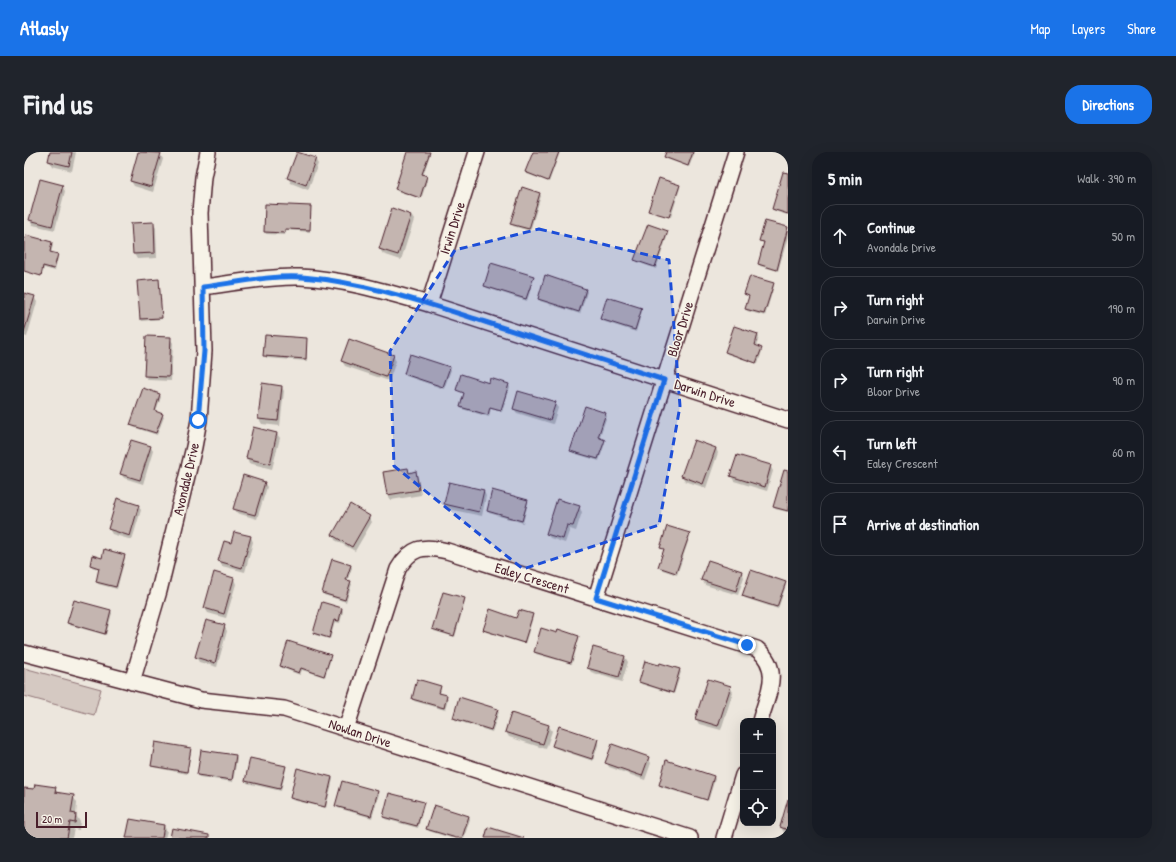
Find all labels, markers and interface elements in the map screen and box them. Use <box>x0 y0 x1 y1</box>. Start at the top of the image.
text: Atlasly <box>20 15 69 41</box>
text: Map <box>1030 19 1050 38</box>
text: Layers <box>1072 19 1105 38</box>
text: Share <box>1127 19 1156 38</box>
text: Find us <box>24 85 93 123</box>
button: Directions <box>1065 85 1152 124</box>
text: 5 min <box>828 167 862 190</box>
text: Walk · 390 m <box>1077 169 1136 187</box>
street label: Irwin Drive <box>434 199 469 257</box>
text: Continue <box>867 217 915 238</box>
icon: ahead <box>829 225 851 247</box>
text: 50 m <box>1112 227 1135 245</box>
text: Avondale Drive <box>867 238 936 256</box>
text: Turn right <box>867 289 923 310</box>
icon: right <box>829 297 851 319</box>
street label: Bloor Drive <box>662 298 698 359</box>
text: 190 m <box>1108 299 1135 317</box>
text: Darwin Drive <box>867 310 926 328</box>
text: Turn right <box>867 361 923 382</box>
icon: right <box>829 369 851 391</box>
text: 90 m <box>1113 371 1135 389</box>
street label: Darwin Drive <box>672 374 738 411</box>
text: Bloor Drive <box>867 382 920 400</box>
route start <box>189 411 207 429</box>
text: Turn left <box>867 433 917 454</box>
street label: Avondale Drive <box>168 440 203 517</box>
icon: left <box>829 441 851 463</box>
text: 60 m <box>1112 443 1135 461</box>
text: Ealey Crescent <box>867 454 938 472</box>
icon: arrive <box>829 513 851 535</box>
text: Arrive at destination <box>867 514 979 535</box>
street label: Ealey Crescent <box>493 557 572 599</box>
route end <box>738 636 756 654</box>
street label: Nowlan Drive <box>326 713 394 752</box>
map controls <box>740 718 776 826</box>
button: + <box>740 718 776 754</box>
button: − <box>740 754 776 790</box>
button: locate <box>740 790 776 826</box>
scale bar <box>36 810 87 829</box>
text: 20 m <box>42 812 62 826</box>

